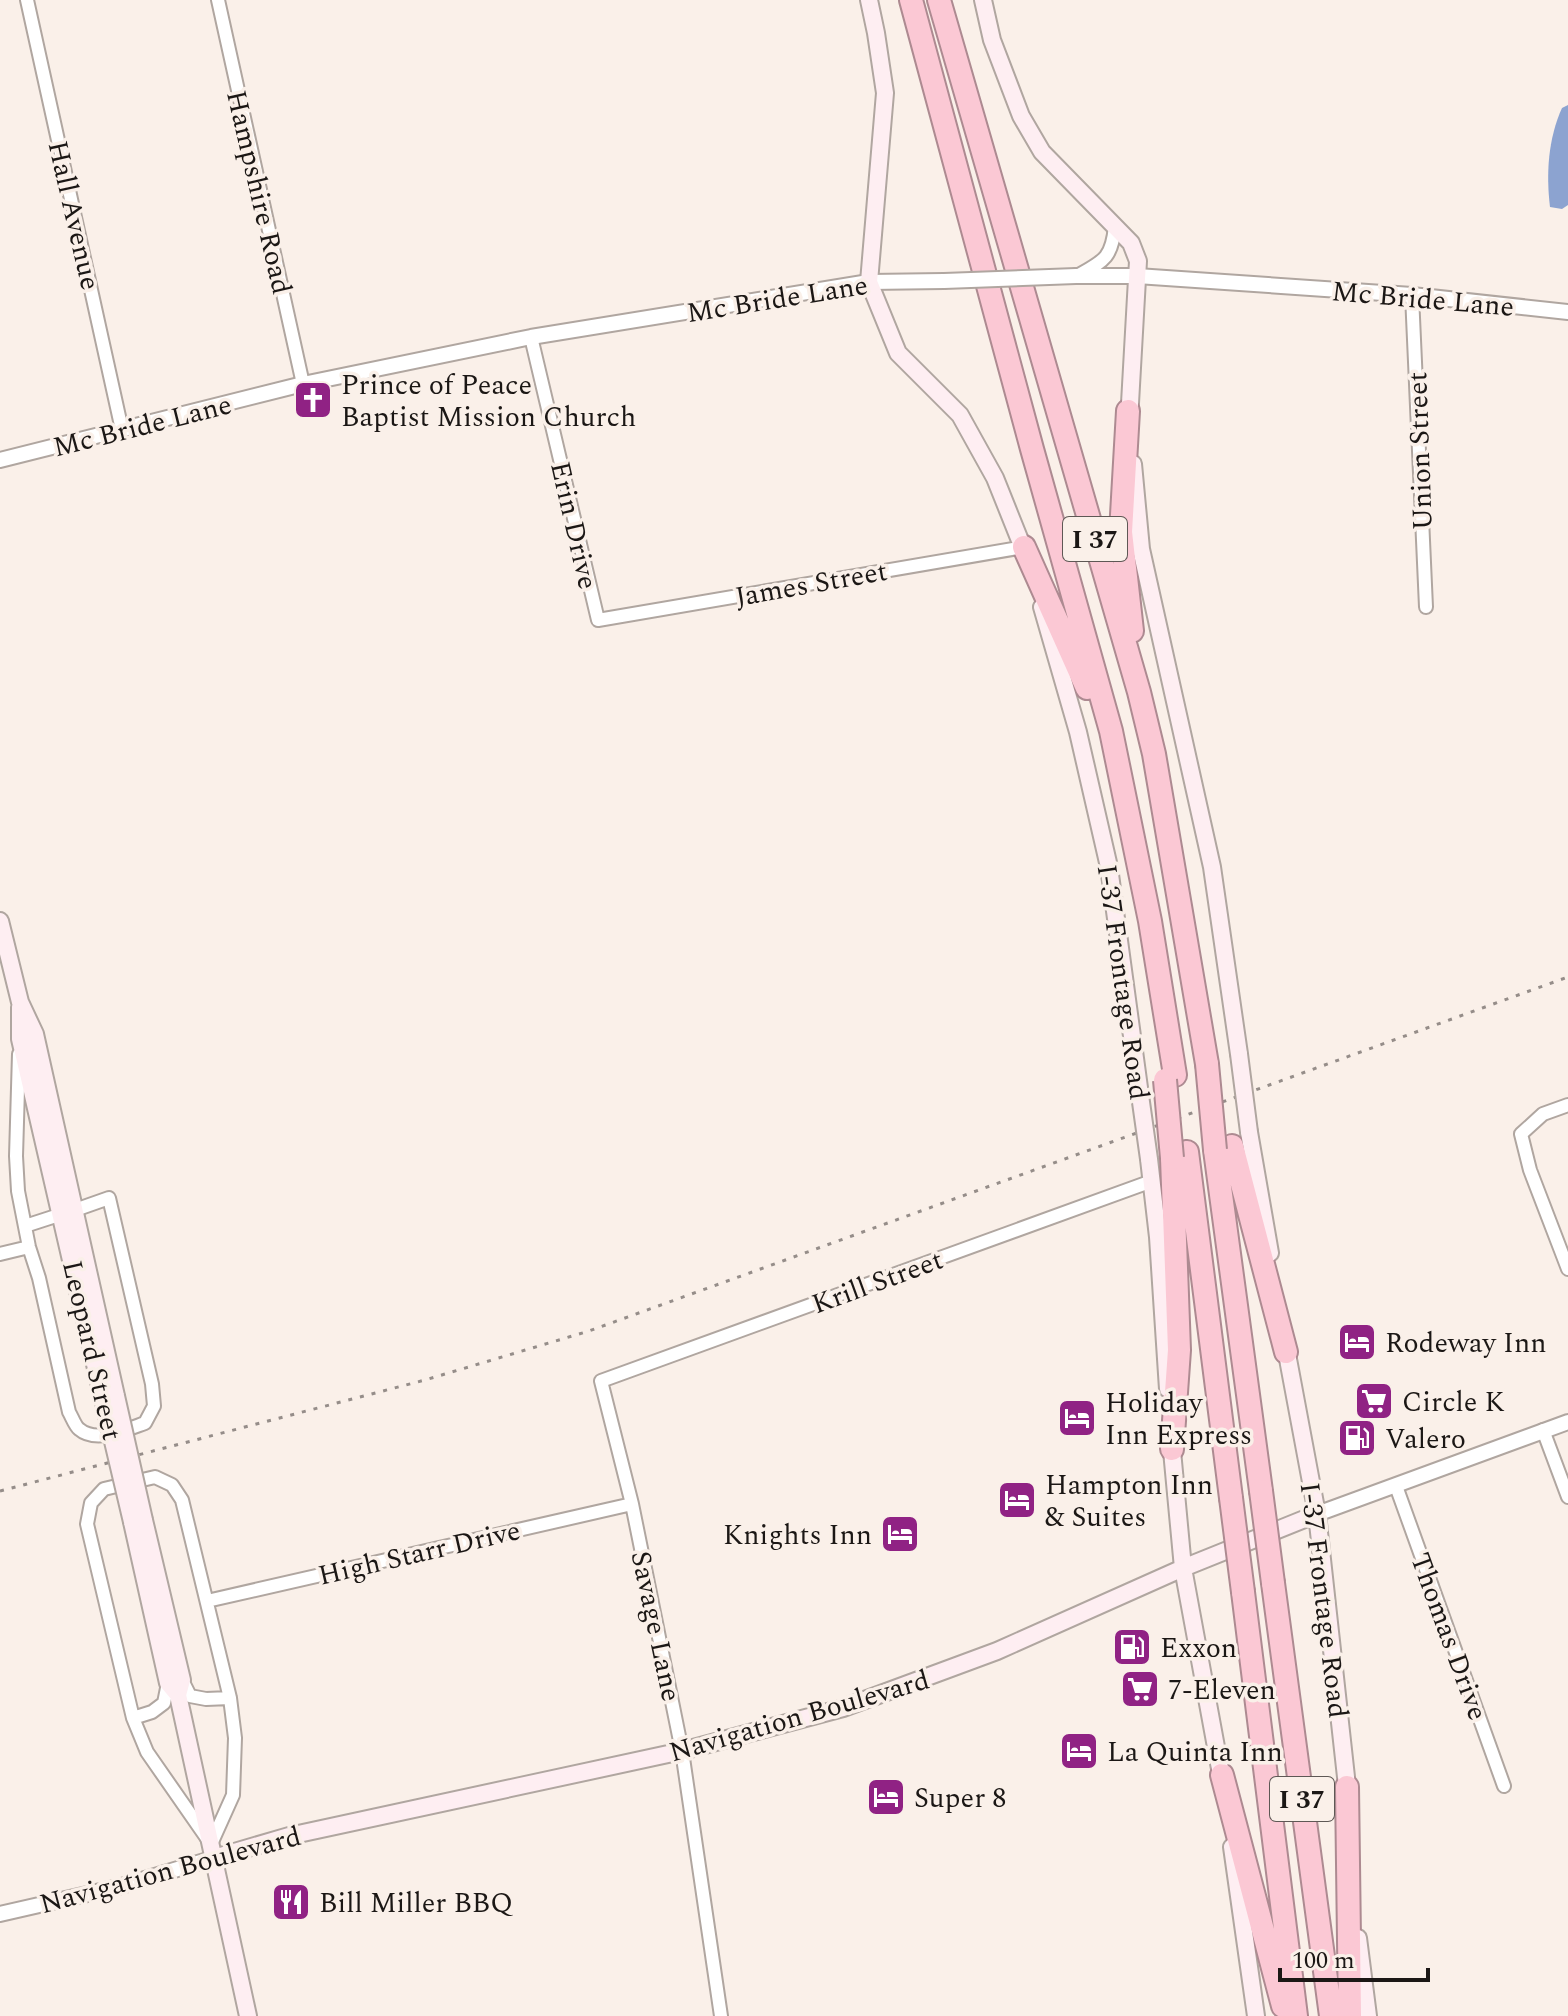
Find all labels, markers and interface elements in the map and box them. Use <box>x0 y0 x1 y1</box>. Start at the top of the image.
street label: Hampshire Road <box>214 86 303 299</box>
street label: Hall Avenue <box>35 136 112 294</box>
street label: Mc Bride Lane <box>683 264 871 335</box>
street label: Mc Bride Lane <box>1330 270 1516 329</box>
place label: Prince of Peace Baptist Mission Church <box>341 364 636 439</box>
street label: Union Street <box>1396 371 1445 531</box>
church icon: Prince of Peace Baptist Mission Church <box>292 379 334 421</box>
street label: Mc Bride Lane <box>48 383 236 469</box>
street label: Erin Drive <box>538 457 609 594</box>
road number: I 37 <box>1063 517 1127 561</box>
street label: James Street <box>732 550 891 619</box>
street label: I-37 Frontage Road <box>1085 862 1160 1103</box>
street label: Krill Street <box>806 1239 949 1326</box>
street label: Leopard Street <box>50 1256 133 1445</box>
hotel icon: Rodeway Inn <box>1336 1321 1378 1363</box>
place label: Rodeway Inn <box>1385 1322 1547 1365</box>
supermarket icon: Circle K <box>1353 1380 1395 1422</box>
place label: Circle K <box>1402 1381 1505 1424</box>
place label: Holiday Inn Express <box>1105 1382 1252 1457</box>
hotel icon: Holiday Inn Express <box>1056 1397 1098 1439</box>
fuel station icon: Valero <box>1336 1417 1378 1459</box>
place label: Valero <box>1385 1418 1466 1461</box>
place label: Hampton Inn & Suites <box>1045 1464 1213 1539</box>
hotel icon: Hampton Inn & Suites <box>996 1479 1038 1521</box>
street label: I-37 Frontage Road <box>1288 1480 1359 1721</box>
street label: High Starr Drive <box>314 1509 525 1598</box>
hotel icon: Knights Inn <box>879 1513 921 1555</box>
place label: Knights Inn <box>723 1514 872 1557</box>
street label: Savage Lane <box>619 1547 692 1706</box>
street label: Thomas Drive <box>1398 1547 1499 1726</box>
fuel station icon: Exxon <box>1111 1626 1153 1668</box>
place label: Exxon <box>1160 1627 1237 1670</box>
street label: Navigation Boulevard <box>664 1659 935 1774</box>
supermarket icon: 7-Eleven <box>1119 1668 1161 1710</box>
place label: 7-Eleven <box>1168 1669 1276 1712</box>
hotel icon: La Quinta Inn <box>1058 1730 1100 1772</box>
place label: La Quinta Inn <box>1107 1731 1283 1774</box>
hotel icon: Super 8 <box>865 1776 907 1818</box>
place label: Super 8 <box>914 1777 1006 1820</box>
road number: I 37 <box>1270 1777 1334 1821</box>
street label: Navigation Boulevard <box>35 1815 306 1926</box>
restaurant icon: Bill Miller BBQ <box>270 1881 312 1923</box>
place label: Bill Miller BBQ <box>319 1882 513 1925</box>
scale bar <box>1280 1932 1428 1982</box>
text: 100 m <box>1292 1943 1355 1979</box>

